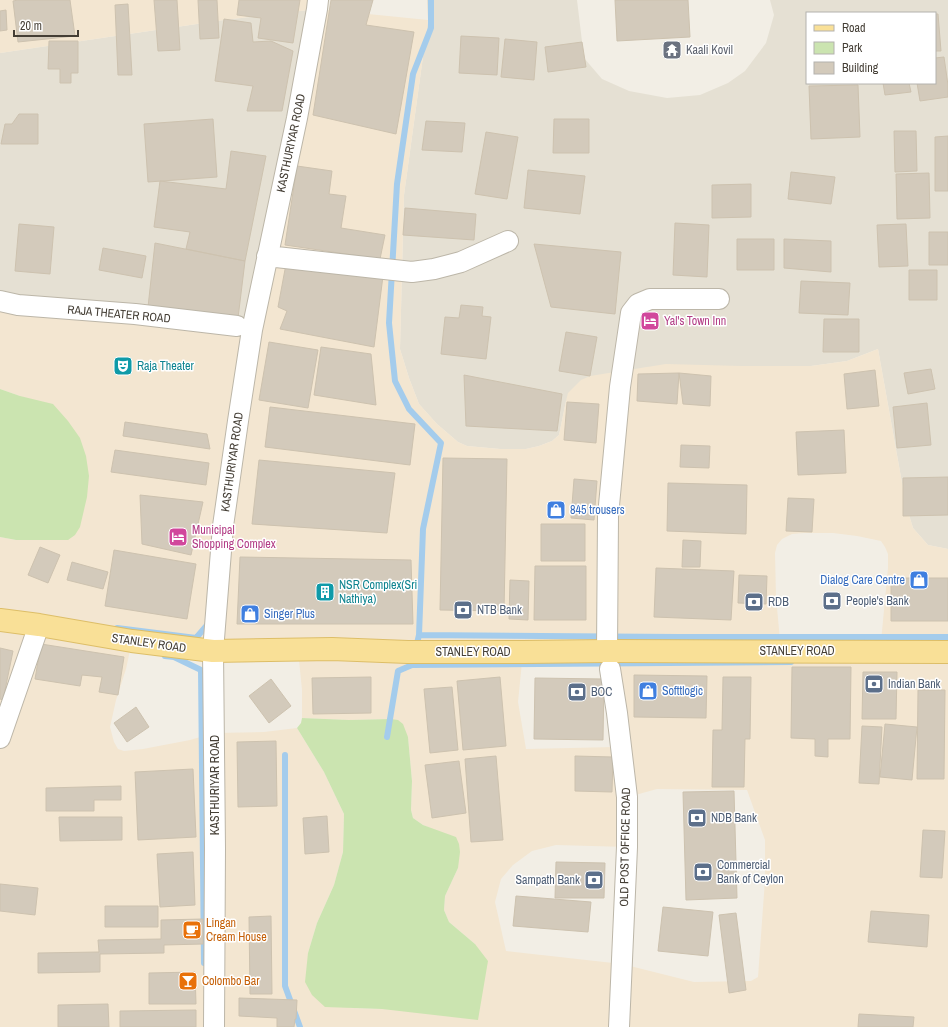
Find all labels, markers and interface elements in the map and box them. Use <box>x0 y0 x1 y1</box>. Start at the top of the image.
scale bar <box>14 12 78 38</box>
legend <box>806 12 936 84</box>
text: 20 m <box>20 18 42 34</box>
text: Road <box>842 20 866 36</box>
temple icon: Kaali Kovil <box>661 39 683 61</box>
text: Park <box>842 40 862 56</box>
place label: Kaali Kovil <box>686 42 733 58</box>
text: Building <box>842 60 879 76</box>
street label: KASTHURIYAR ROAD <box>273 92 309 194</box>
street label: RAJA THEATER ROAD <box>67 302 171 326</box>
hotel icon: Yal's Town Inn <box>639 310 661 332</box>
place label: Yal's Town Inn <box>664 313 726 329</box>
theatre icon: Raja Theater <box>112 355 134 377</box>
place label: Raja Theater <box>137 358 194 374</box>
street label: KASTHURIYAR ROAD <box>217 411 247 513</box>
shop icon: 845 trousers <box>545 499 567 521</box>
place label: 845 trousers <box>570 502 625 518</box>
place label: Municipal Shopping Complex <box>192 522 276 552</box>
hotel icon: Municipal Shopping Complex <box>167 526 189 548</box>
shop icon: Dialog Care Centre <box>908 569 930 591</box>
place label: Dialog Care Centre <box>820 572 905 588</box>
place label: NSR Complex(Sri Nathiya) <box>339 577 417 607</box>
building icon: NSR Complex(Sri Nathiya) <box>314 581 336 603</box>
bank icon: People's Bank <box>821 590 843 612</box>
bank icon: RDB <box>743 591 765 613</box>
place label: People's Bank <box>846 593 909 609</box>
place label: RDB <box>768 594 789 610</box>
bank icon: NTB Bank <box>452 599 474 621</box>
place label: NTB Bank <box>477 602 522 618</box>
shop icon: Singer Plus <box>239 603 261 625</box>
place label: Singer Plus <box>264 606 315 622</box>
street label: STANLEY ROAD <box>111 630 187 656</box>
street label: STANLEY ROAD <box>759 643 835 659</box>
street label: STANLEY ROAD <box>435 644 511 660</box>
bank icon: Indian Bank <box>863 673 885 695</box>
place label: Indian Bank <box>888 676 941 692</box>
shop icon: Softtlogic <box>637 680 659 702</box>
bank icon: BOC <box>566 681 588 703</box>
place label: Softtlogic <box>662 683 703 699</box>
place label: BOC <box>591 684 612 700</box>
street label: KASTHURIYAR ROAD <box>207 735 223 835</box>
street label: OLD POST OFFICE ROAD <box>616 787 634 907</box>
bank icon: NDB Bank <box>686 807 708 829</box>
place label: NDB Bank <box>711 810 757 826</box>
place label: Commercial Bank of Ceylon <box>717 857 784 887</box>
bank icon: Commercial Bank of Ceylon <box>692 861 714 883</box>
bank icon: Sampath Bank <box>583 869 605 891</box>
place label: Sampath Bank <box>515 872 580 888</box>
place label: Lingan Cream House <box>206 915 267 945</box>
cafe icon: Lingan Cream House <box>181 919 203 941</box>
bar icon: Colombo Bar <box>177 970 199 992</box>
place label: Colombo Bar <box>202 973 260 989</box>

